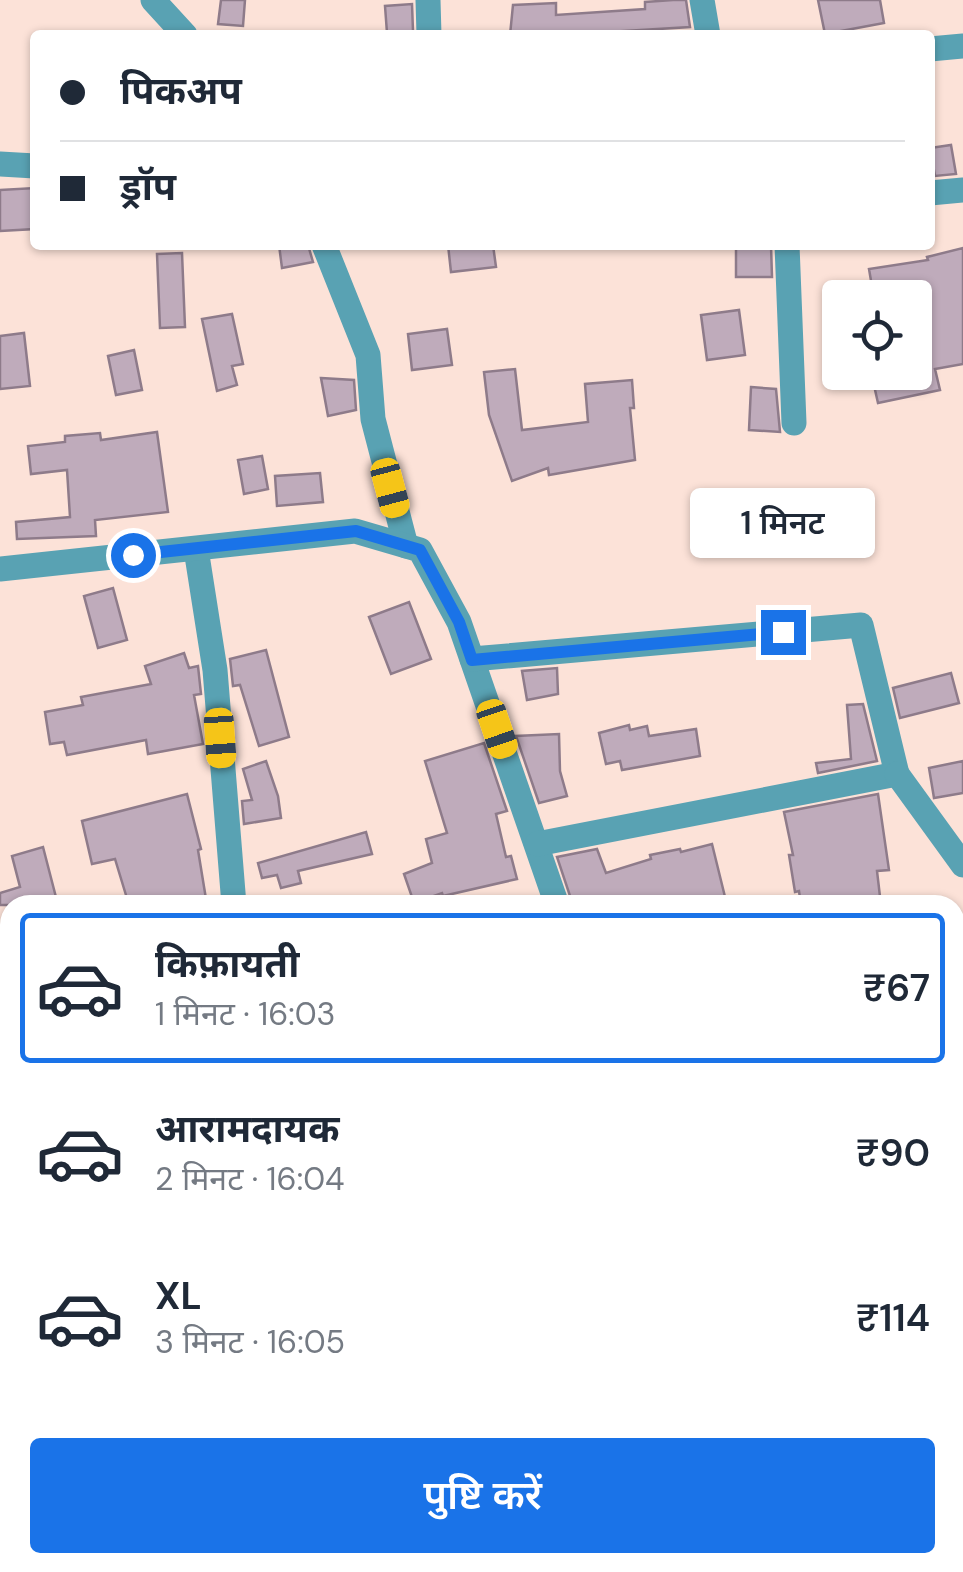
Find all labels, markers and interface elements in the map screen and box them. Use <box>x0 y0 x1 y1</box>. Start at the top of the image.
text: पिकअप <box>120 66 242 116</box>
text: ड्रॉप <box>120 162 176 212</box>
map controls <box>822 280 932 390</box>
button: locate <box>822 280 932 390</box>
car <box>368 455 412 521</box>
callout: 1 मिनट <box>690 487 876 557</box>
text: 1 मिनट <box>741 502 824 544</box>
route start <box>111 533 156 578</box>
route end <box>761 610 806 655</box>
car <box>473 696 521 762</box>
car <box>203 707 237 769</box>
text: किफ़ायती <box>155 939 299 989</box>
icon: car <box>35 943 125 1033</box>
text: ₹67 <box>863 963 930 1013</box>
text: 1 मिनट · 16:03 <box>155 993 336 1035</box>
text: आरामदायक <box>155 1104 339 1154</box>
icon: car <box>35 1108 125 1198</box>
text: ₹90 <box>856 1128 930 1178</box>
text: 2 मिनट · 16:04 <box>155 1158 344 1200</box>
text: XL <box>155 1271 202 1321</box>
icon: car <box>35 1273 125 1363</box>
text: ₹114 <box>856 1293 930 1343</box>
text: 3 मिनट · 16:05 <box>155 1321 345 1363</box>
button: पुष्टि करें <box>30 1438 935 1553</box>

